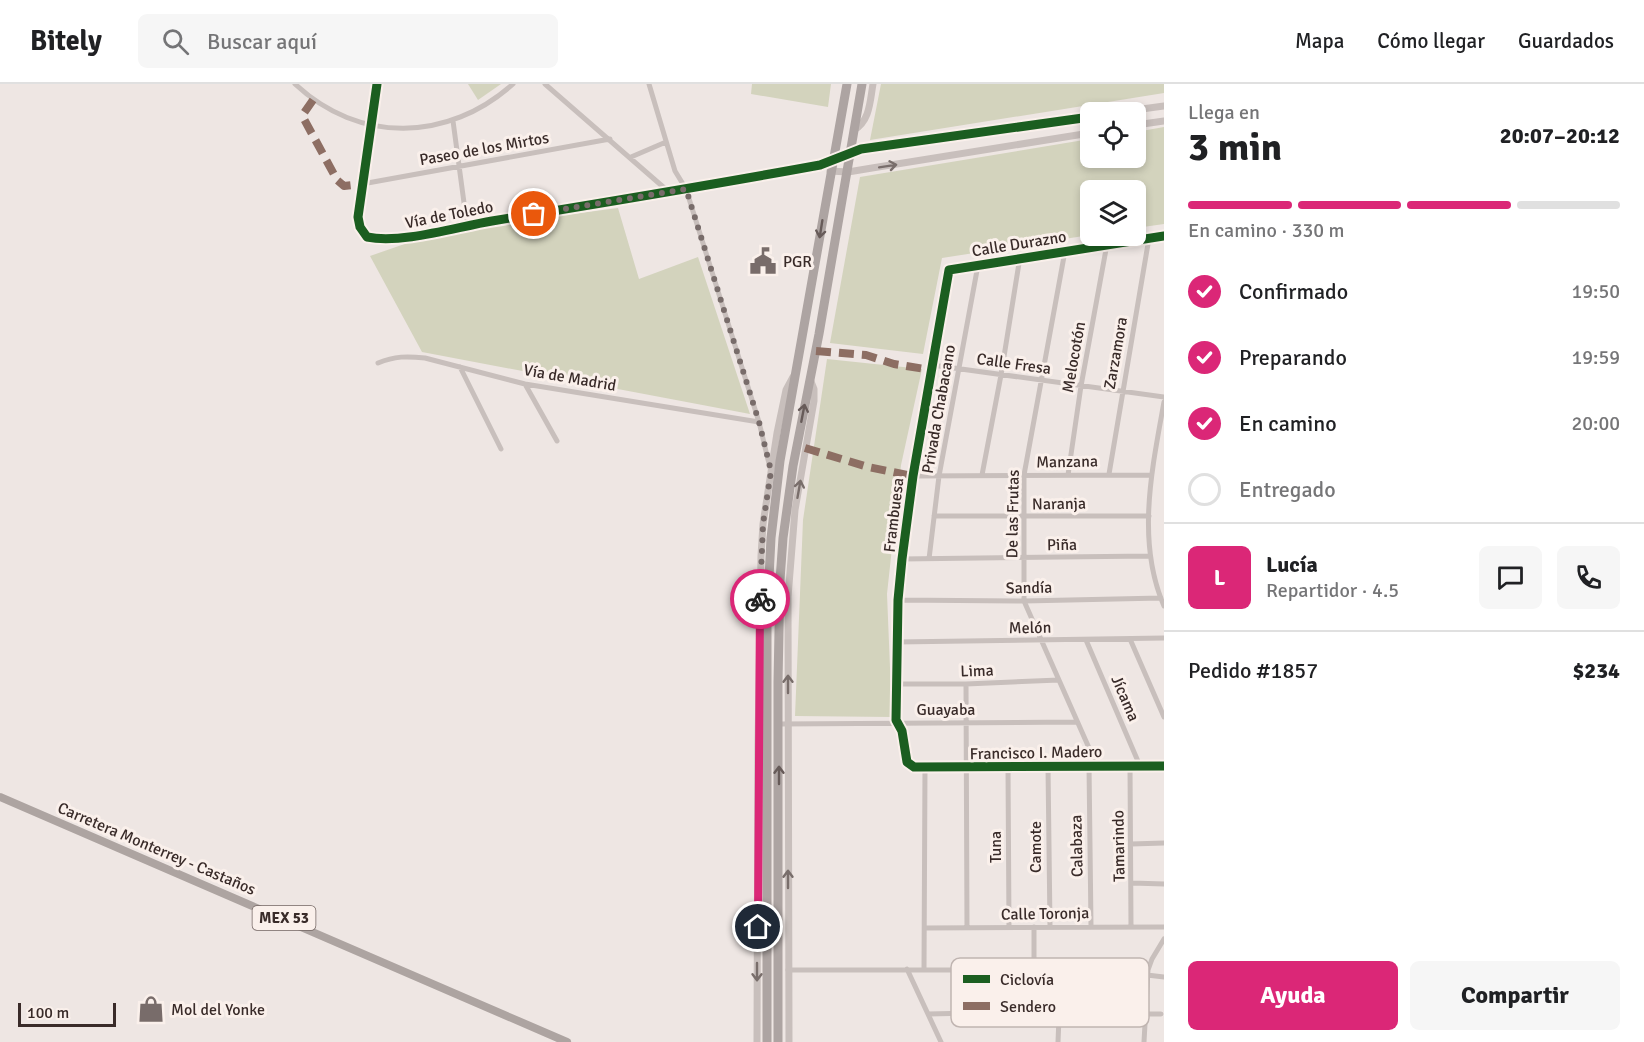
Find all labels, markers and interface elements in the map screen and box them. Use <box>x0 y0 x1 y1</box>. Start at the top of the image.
search box <box>138 14 558 68</box>
text: Bitely <box>30 24 102 58</box>
icon: search <box>159 25 192 58</box>
text: Buscar aquí <box>207 28 317 55</box>
text: Mapa <box>1295 28 1344 54</box>
text: Cómo llegar <box>1377 28 1485 54</box>
text: Guardados <box>1518 28 1614 54</box>
text: Llega en <box>1188 100 1260 125</box>
map controls <box>1080 102 1146 246</box>
button: locate <box>1080 102 1146 168</box>
text: 20:07–20:12 <box>1500 122 1620 149</box>
text: 3 min <box>1188 123 1282 171</box>
street label: Paseo de los Mirtos <box>418 128 551 170</box>
one-way arrow <box>878 160 898 171</box>
button: layers <box>1080 180 1146 246</box>
pin <box>508 188 559 239</box>
street label: Vía de Toledo <box>403 197 495 233</box>
icon: bag <box>517 197 550 230</box>
one-way arrow <box>815 218 826 238</box>
text: En camino · 330 m <box>1188 218 1345 243</box>
street label: Calle Durazno <box>970 227 1068 261</box>
public building icon: PGR <box>748 246 778 276</box>
place label: PGR <box>783 252 812 272</box>
icon: check <box>1188 275 1221 308</box>
text: Confirmado <box>1239 278 1348 305</box>
text: 19:50 <box>1571 279 1620 304</box>
street label: Zarzamora <box>1100 315 1132 391</box>
street label: Melocotón <box>1058 320 1090 394</box>
icon: check <box>1188 341 1221 374</box>
street label: Privada Chabacano <box>918 343 960 475</box>
text: Preparando <box>1239 344 1347 371</box>
text: 19:59 <box>1571 345 1620 370</box>
street label: Calle Fresa <box>975 349 1052 379</box>
street label: Vía de Madrid <box>522 360 618 396</box>
one-way arrow <box>798 404 809 424</box>
icon: check <box>1188 407 1221 440</box>
text: En camino <box>1239 410 1337 437</box>
text: 20:00 <box>1571 411 1620 436</box>
street label: Manzana <box>1036 451 1098 473</box>
street label: De las Frutas <box>1002 470 1024 558</box>
text: Entregado <box>1239 476 1336 503</box>
street label: Frambuesa <box>880 477 908 554</box>
one-way arrow <box>793 480 804 499</box>
street label: Naranja <box>1032 494 1086 514</box>
street label: Piña <box>1047 535 1077 555</box>
button: chat <box>1479 546 1542 609</box>
button: phone <box>1557 546 1620 609</box>
text: Lucía <box>1266 551 1318 578</box>
text: L <box>1214 564 1225 591</box>
courier <box>730 569 790 629</box>
street label: Sandía <box>1006 578 1052 598</box>
text: Repartidor · 4.5 <box>1266 578 1399 603</box>
icon: bike <box>744 583 777 616</box>
street label: Melón <box>1009 618 1051 638</box>
text: Pedido #1857 <box>1188 657 1318 684</box>
text: $234 <box>1572 657 1620 684</box>
street label: Lima <box>960 660 994 682</box>
street label: Jícama <box>1106 672 1144 724</box>
one-way arrow <box>782 674 794 694</box>
street label: Guayaba <box>917 700 975 720</box>
street label: Francisco I. Madero <box>969 742 1103 764</box>
one-way arrow <box>773 765 785 785</box>
street label: Carretera Monterrey - Castaños <box>55 798 259 900</box>
street label: Tamarindo <box>1108 810 1130 882</box>
street label: Calabaza <box>1066 815 1088 877</box>
street label: Camote <box>1026 821 1046 873</box>
street label: Tuna <box>986 831 1006 863</box>
one-way arrow <box>782 869 794 889</box>
pin <box>732 901 783 952</box>
street label: Calle Toronja <box>1001 903 1089 925</box>
road number: MEX 53 <box>252 906 316 930</box>
icon: home <box>741 910 774 943</box>
legend <box>951 958 1149 1027</box>
one-way arrow <box>751 961 763 981</box>
button: Ayuda <box>1188 961 1398 1030</box>
button: Compartir <box>1410 961 1620 1030</box>
text: Ciclovía <box>1000 970 1054 990</box>
shop icon: Mol del Yonke <box>136 994 166 1024</box>
text: Sendero <box>1000 997 1056 1017</box>
scale bar <box>18 1000 116 1028</box>
place label: Mol del Yonke <box>171 1000 265 1020</box>
text: 100 m <box>27 1003 69 1023</box>

